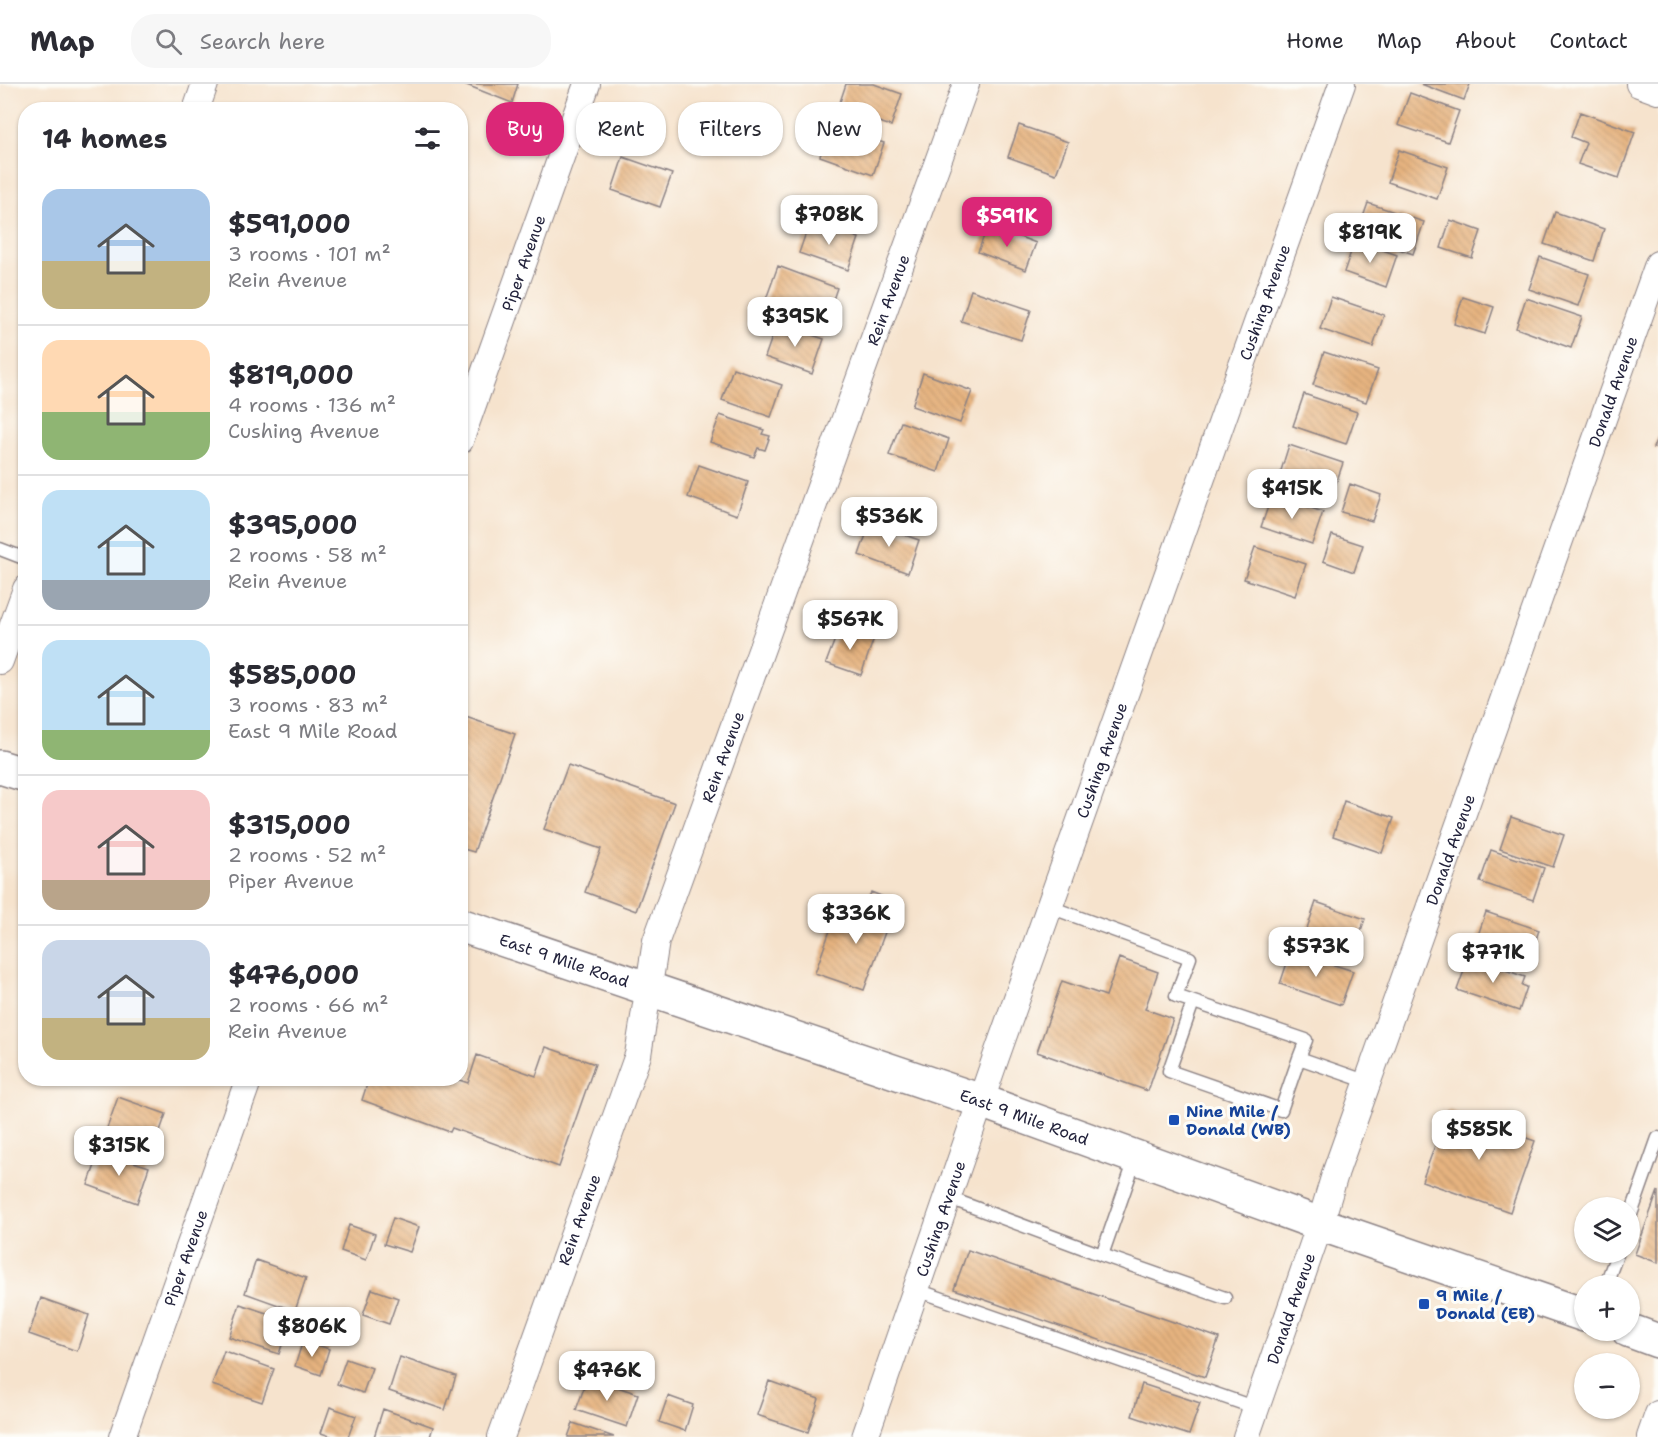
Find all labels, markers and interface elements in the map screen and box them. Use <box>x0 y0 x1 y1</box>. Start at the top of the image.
search box <box>131 14 551 68</box>
text: Map <box>30 22 95 60</box>
icon: search <box>152 25 185 58</box>
text: Search here <box>200 27 325 56</box>
text: Home <box>1286 27 1344 55</box>
text: Map <box>1377 27 1422 55</box>
text: About <box>1455 27 1516 55</box>
text: Contact <box>1549 27 1628 55</box>
chip: Buy <box>486 102 564 156</box>
chip: Rent <box>576 102 666 156</box>
chip: Filters <box>678 102 783 156</box>
chip: New <box>795 102 882 156</box>
text: 14 homes <box>42 121 168 156</box>
icon: filters <box>411 122 444 155</box>
pin: $708K <box>787 195 871 246</box>
pin: $591K <box>965 197 1049 248</box>
text: $708K <box>795 201 863 227</box>
text: $591K <box>976 203 1038 229</box>
text: $591,000 <box>228 206 351 241</box>
street label: Piper Avenue <box>497 212 550 314</box>
icon: home <box>90 213 162 285</box>
pin: $819K <box>1328 213 1412 264</box>
text: $819K <box>1338 219 1402 245</box>
text: 3 rooms · 101 m² <box>228 241 391 267</box>
street label: Cushing Avenue <box>1234 241 1295 363</box>
street label: Rein Avenue <box>862 251 914 348</box>
text: Rein Avenue <box>228 267 347 293</box>
pin: $395K <box>753 297 837 348</box>
text: $395K <box>761 303 829 329</box>
street label: Donald Avenue <box>1583 333 1642 450</box>
text: $819,000 <box>228 357 354 392</box>
icon: home <box>90 364 162 436</box>
text: 4 rooms · 136 m² <box>228 392 396 418</box>
text: Cushing Avenue <box>228 418 380 444</box>
pin: $415K <box>1250 469 1334 520</box>
text: $415K <box>1261 475 1323 501</box>
pin: $536K <box>847 497 931 548</box>
text: $536K <box>855 503 923 529</box>
text: $395,000 <box>228 507 358 542</box>
icon: home <box>90 514 162 586</box>
text: 2 rooms · 58 m² <box>228 542 387 568</box>
text: Rein Avenue <box>228 568 347 594</box>
pin: $567K <box>808 600 892 651</box>
text: $567K <box>817 606 883 632</box>
text: $585,000 <box>228 657 357 692</box>
icon: home <box>90 664 162 736</box>
text: 3 rooms · 83 m² <box>228 692 388 718</box>
street label: Cushing Avenue <box>1071 699 1132 821</box>
street label: Rein Avenue <box>696 708 749 805</box>
text: East 9 Mile Road <box>228 718 397 744</box>
street label: Donald Avenue <box>1421 791 1480 908</box>
text: $315,000 <box>228 807 351 842</box>
icon: home <box>90 814 162 886</box>
text: 2 rooms · 52 m² <box>228 842 386 868</box>
text: Piper Avenue <box>228 868 354 894</box>
pin: $336K <box>814 894 898 945</box>
text: $336K <box>822 900 890 926</box>
pin: $573K <box>1274 927 1358 978</box>
street label: East 9 Mile Road <box>497 929 632 992</box>
text: $573K <box>1283 933 1349 959</box>
pin: $771K <box>1451 933 1535 984</box>
text: $771K <box>1462 939 1524 965</box>
text: $476,000 <box>228 957 359 992</box>
icon: home <box>90 964 162 1036</box>
text: 2 rooms · 66 m² <box>228 992 389 1018</box>
text: Rein Avenue <box>228 1018 347 1044</box>
street label: East 9 Mile Road <box>957 1084 1092 1150</box>
place label: Nine Mile / Donald (WB) <box>1186 1101 1291 1140</box>
pin: $585K <box>1437 1110 1521 1161</box>
marker: Nine Mile / Donald (WB) <box>1167 1113 1181 1127</box>
text: $585K <box>1446 1116 1512 1142</box>
pin: $315K <box>77 1126 161 1177</box>
text: $315K <box>88 1132 150 1158</box>
street label: Cushing Avenue <box>911 1158 970 1280</box>
street label: Rein Avenue <box>553 1171 605 1268</box>
map controls <box>1574 1197 1640 1419</box>
button: layers <box>1574 1197 1640 1263</box>
street label: Piper Avenue <box>159 1207 212 1309</box>
street label: Donald Avenue <box>1262 1250 1320 1367</box>
button: + <box>1574 1275 1640 1341</box>
place label: 9 Mile / Donald (EB) <box>1436 1285 1535 1324</box>
marker: 9 Mile / Donald (EB) <box>1417 1297 1431 1311</box>
pin: $806K <box>270 1307 354 1358</box>
text: $806K <box>277 1313 347 1339</box>
pin: $476K <box>565 1351 649 1402</box>
button: − <box>1574 1353 1640 1419</box>
text: $476K <box>573 1357 641 1383</box>

